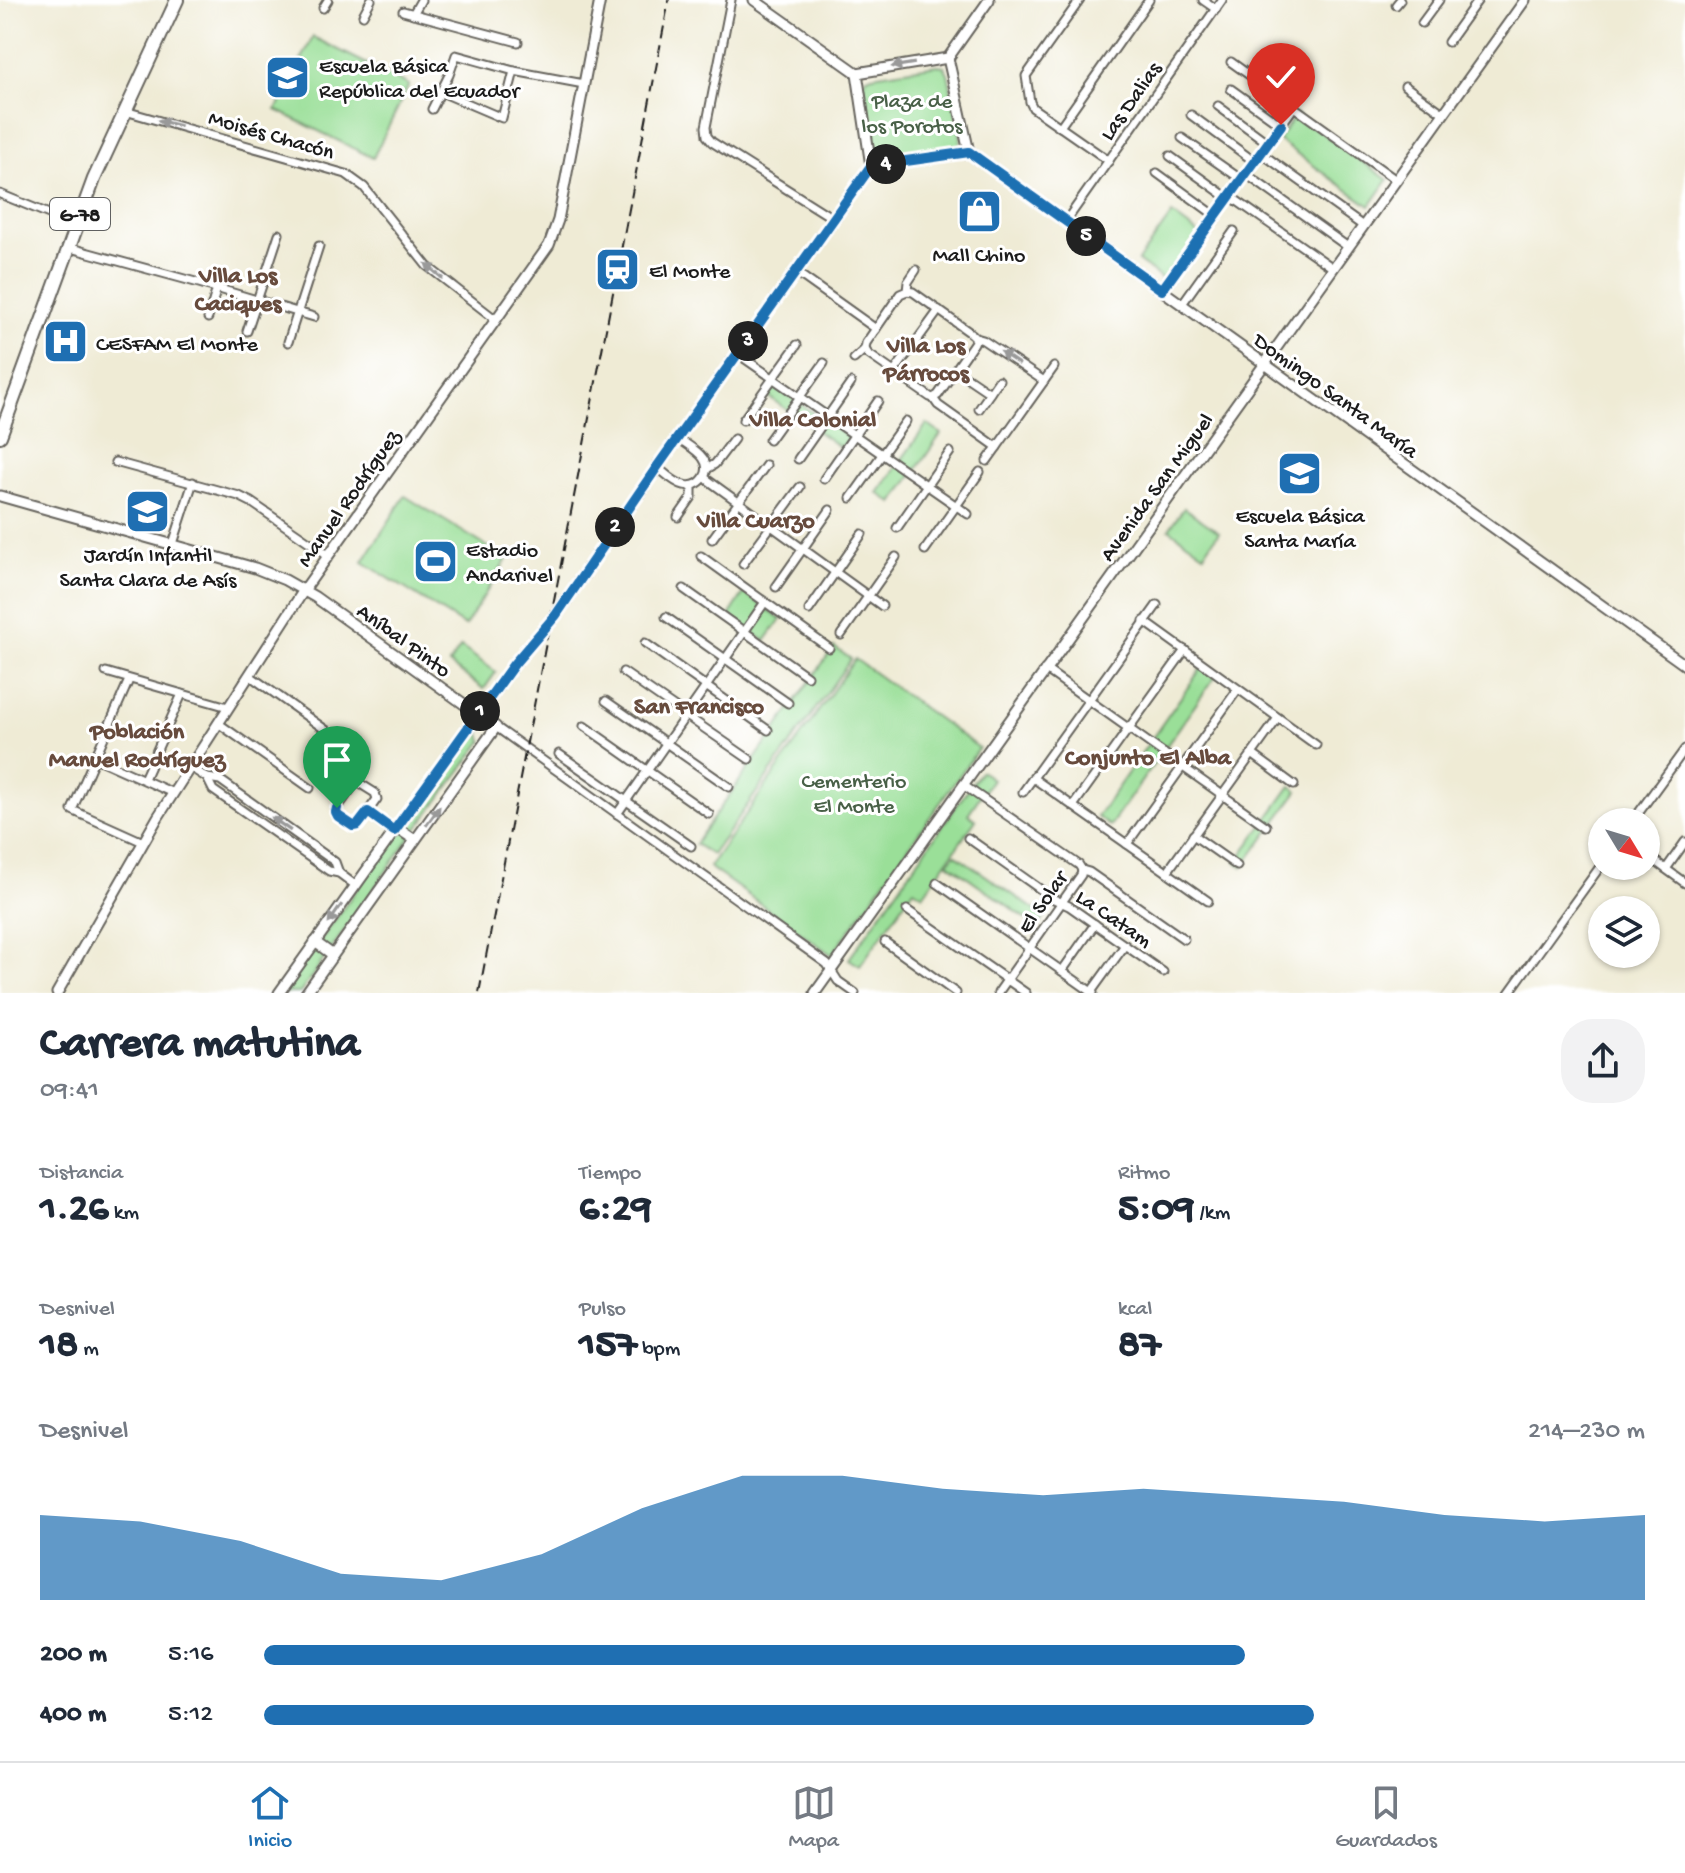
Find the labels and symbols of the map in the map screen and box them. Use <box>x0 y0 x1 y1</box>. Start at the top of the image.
pin <box>1247 43 1315 125</box>
school or university icon: Escuela Básica República del Ecuador <box>264 53 312 101</box>
place label: Escuela Básica República del Ecuador <box>319 55 521 106</box>
street label: Las Dalias <box>1096 57 1169 147</box>
one-way arrow <box>890 60 915 72</box>
park label: Plaza de los Porotos <box>862 90 963 141</box>
street label: Moisés Chacón <box>205 106 337 167</box>
one-way arrow <box>157 117 182 129</box>
pin: 4 <box>866 144 906 184</box>
shop icon: Mall Chino <box>955 188 1003 236</box>
road number: G-78 <box>50 198 110 230</box>
pin: 5 <box>1066 216 1106 256</box>
place label: Mall Chino <box>933 244 1025 270</box>
station icon: El Monte <box>594 245 642 293</box>
place label: El Monte <box>649 260 731 286</box>
district label: Villa Los Caciques <box>195 263 282 320</box>
one-way arrow <box>424 263 444 280</box>
hospital icon: CESFAM El Monte <box>41 318 89 366</box>
pin: 3 <box>728 321 768 361</box>
street label: Domingo Santa María <box>1246 328 1423 466</box>
place label: CESFAM El Monte <box>96 333 258 359</box>
district label: Villa Los Párrocos <box>881 333 970 390</box>
one-way arrow <box>1000 351 1021 366</box>
district label: Villa Colonial <box>749 407 876 436</box>
street label: Avenida San Miguel <box>1096 409 1221 567</box>
street label: Manuel Rodríguez <box>293 424 408 573</box>
school or university icon: Escuela Básica Santa María <box>1276 449 1324 497</box>
school or university icon: Jardín Infantil Santa Clara de Asís <box>124 488 172 536</box>
place label: Escuela Básica Santa María <box>1235 505 1365 556</box>
pin: 2 <box>595 507 635 547</box>
district label: Villa Cuarzo <box>696 508 815 537</box>
sports icon: Estadio Andarivel <box>411 537 459 585</box>
place label: Estadio Andarivel <box>466 539 553 590</box>
place label: Jardín Infantil Santa Clara de Asís <box>60 544 237 595</box>
street label: Aníbal Pinto <box>351 599 455 685</box>
pin: 1 <box>460 691 500 731</box>
district label: San Francisco <box>634 694 764 723</box>
district label: Población Manuel Rodríguez <box>49 719 227 776</box>
pin <box>303 726 371 808</box>
district label: Conjunto El Alba <box>1065 745 1233 774</box>
park label: Cementerio El Monte <box>801 770 907 821</box>
one-way arrow <box>425 805 440 826</box>
north arrow <box>1588 808 1660 880</box>
one-way arrow <box>271 817 292 832</box>
street label: El Solar <box>1013 865 1076 940</box>
street label: La Catam <box>1070 885 1156 955</box>
one-way arrow <box>327 903 343 925</box>

